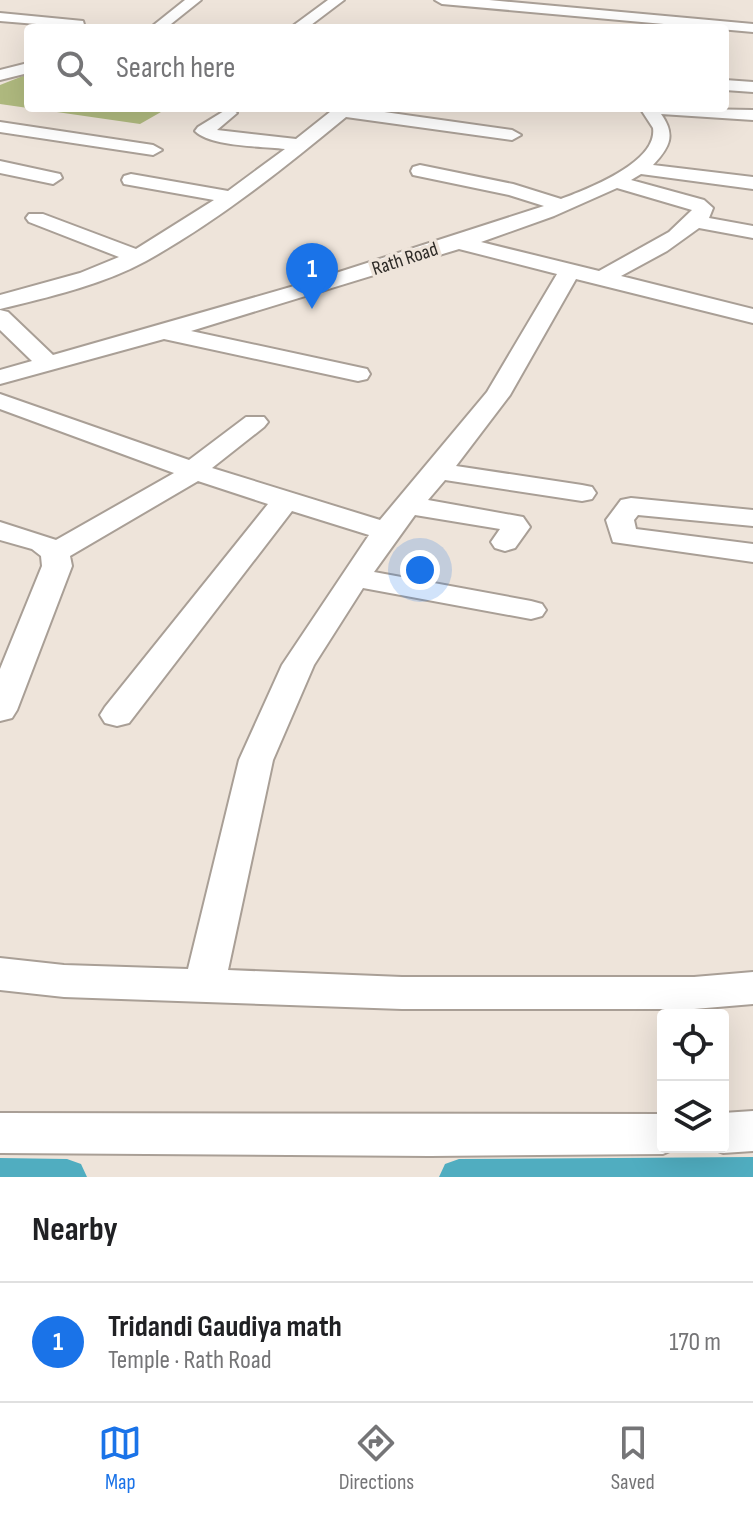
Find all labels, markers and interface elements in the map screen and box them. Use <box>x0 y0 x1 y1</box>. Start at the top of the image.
search box <box>24 24 729 112</box>
icon: search <box>52 46 96 90</box>
text: Search here <box>116 50 235 86</box>
street label: Rath Road <box>369 237 441 281</box>
pin: 1 <box>286 243 338 309</box>
your location <box>400 550 440 590</box>
map controls <box>657 1009 729 1153</box>
button: locate <box>657 1009 729 1081</box>
button: layers <box>657 1081 729 1153</box>
text: Nearby <box>32 1209 118 1250</box>
text: Tridandi Gaudiya math <box>108 1309 342 1345</box>
text: 1 <box>53 1327 63 1358</box>
text: 170 m <box>669 1327 721 1358</box>
text: Temple · Rath Road <box>108 1345 272 1376</box>
tab: Map <box>98 1421 142 1496</box>
tab: Directions <box>339 1421 414 1496</box>
tab: Saved <box>611 1421 655 1496</box>

